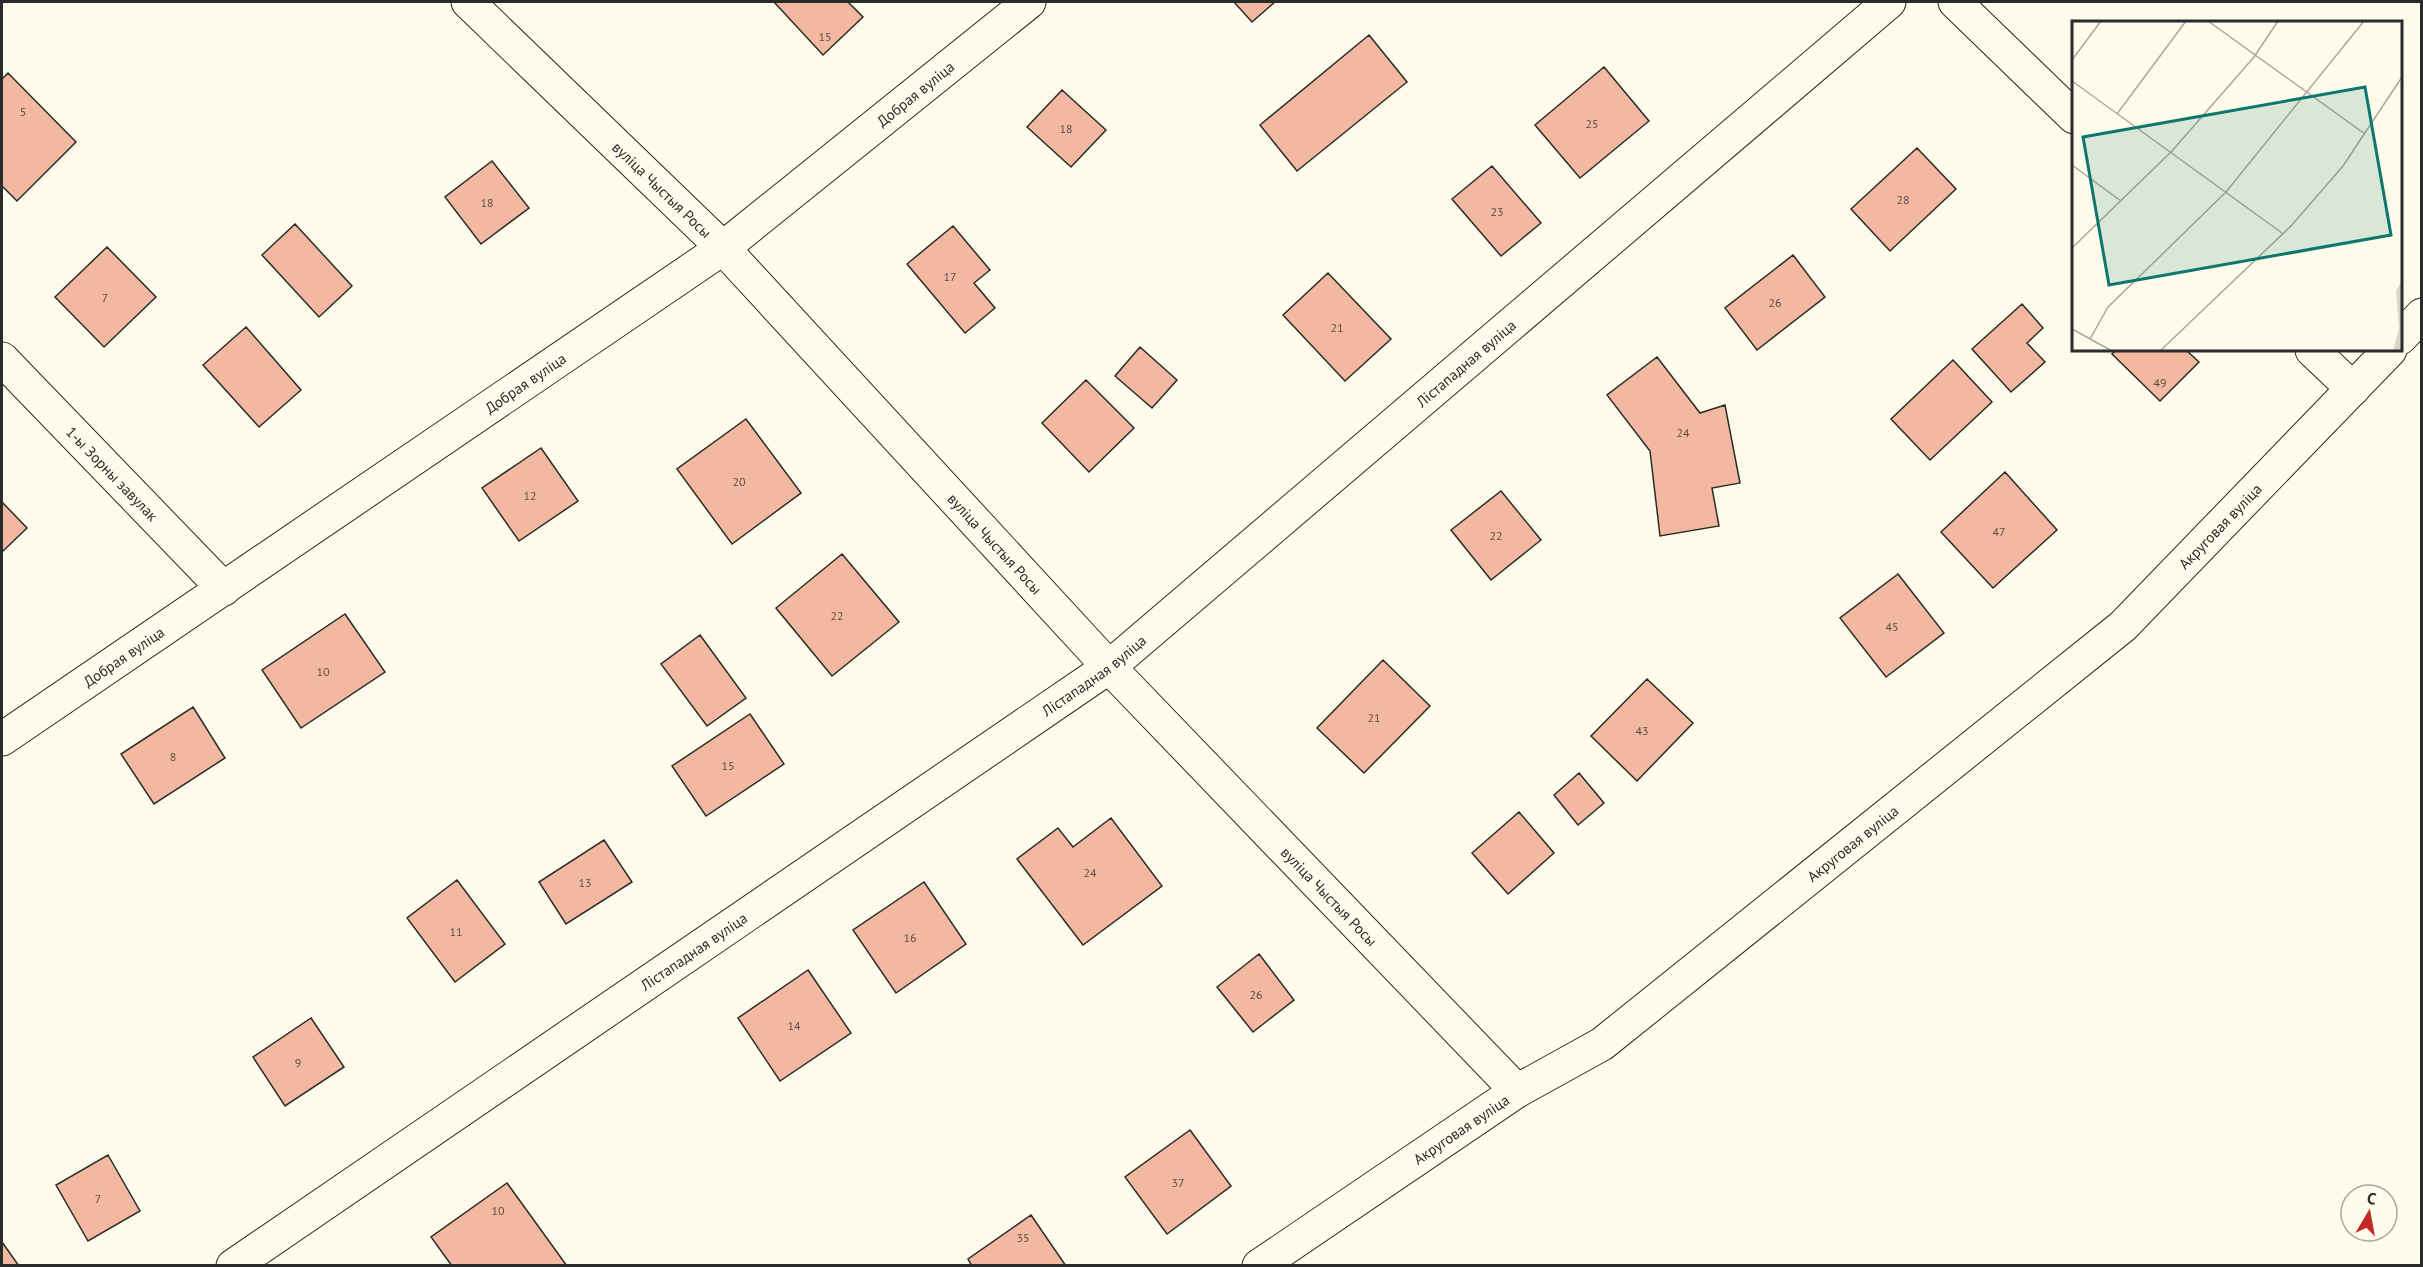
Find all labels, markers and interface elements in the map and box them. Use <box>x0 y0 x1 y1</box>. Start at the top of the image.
inset map <box>2072 21 2402 351</box>
house number: 15 <box>818 29 832 44</box>
street label: Добрая вуліца <box>873 57 958 130</box>
house number: 5 <box>20 104 26 119</box>
house number: 25 <box>1585 116 1599 131</box>
house number: 18 <box>1059 121 1073 136</box>
street label: вуліца Чыстыя Росы <box>609 137 716 242</box>
house number: 28 <box>1896 192 1910 207</box>
house number: 18 <box>480 195 494 210</box>
house number: 23 <box>1490 204 1504 219</box>
house number: 17 <box>943 269 957 284</box>
house number: 7 <box>102 290 108 305</box>
house number: 26 <box>1768 295 1782 310</box>
street label: Лістападная вуліца <box>1411 315 1520 411</box>
house number: 21 <box>1330 320 1344 335</box>
street label: Добрая вуліца <box>481 348 569 417</box>
house number: 49 <box>2153 375 2167 390</box>
street label: 1-ы Зорны завулак <box>62 422 163 525</box>
house number: 24 <box>1676 425 1690 440</box>
house number: 20 <box>732 474 746 489</box>
street label: Акруговая вуліца <box>2174 479 2265 573</box>
house number: 12 <box>523 488 537 503</box>
street label: вуліца Чыстыя Росы <box>944 489 1046 598</box>
house number: 47 <box>1992 524 2006 539</box>
house number: 22 <box>1489 528 1503 543</box>
house number: 22 <box>830 608 844 623</box>
house number: 45 <box>1885 619 1899 634</box>
street label: Добрая вуліца <box>79 622 168 691</box>
street label: Лістападная вуліца <box>1037 630 1150 720</box>
house number: 10 <box>316 664 330 679</box>
house number: 21 <box>1367 710 1381 725</box>
house number: 43 <box>1635 723 1649 738</box>
house number: 8 <box>170 749 176 764</box>
house number: 15 <box>721 758 735 773</box>
street label: Акруговая вуліца <box>1803 801 1902 885</box>
street label: вуліца Чыстыя Росы <box>1277 842 1382 950</box>
house number: 24 <box>1083 865 1097 880</box>
house number: 13 <box>578 875 592 890</box>
street label: Лістападная вуліца <box>636 908 751 995</box>
house number: 11 <box>449 924 463 939</box>
house number: 16 <box>903 930 917 945</box>
house number: 26 <box>1249 987 1263 1002</box>
house number: 14 <box>787 1018 801 1033</box>
house number: 9 <box>295 1055 301 1070</box>
street label: Акруговая вуліца <box>1409 1090 1513 1168</box>
house number: 37 <box>1171 1175 1185 1190</box>
north arrow <box>2339 1183 2399 1243</box>
text: С <box>2365 1188 2378 1209</box>
house number: 7 <box>95 1191 101 1206</box>
house number: 10 <box>491 1203 505 1218</box>
house number: 35 <box>1016 1230 1030 1245</box>

